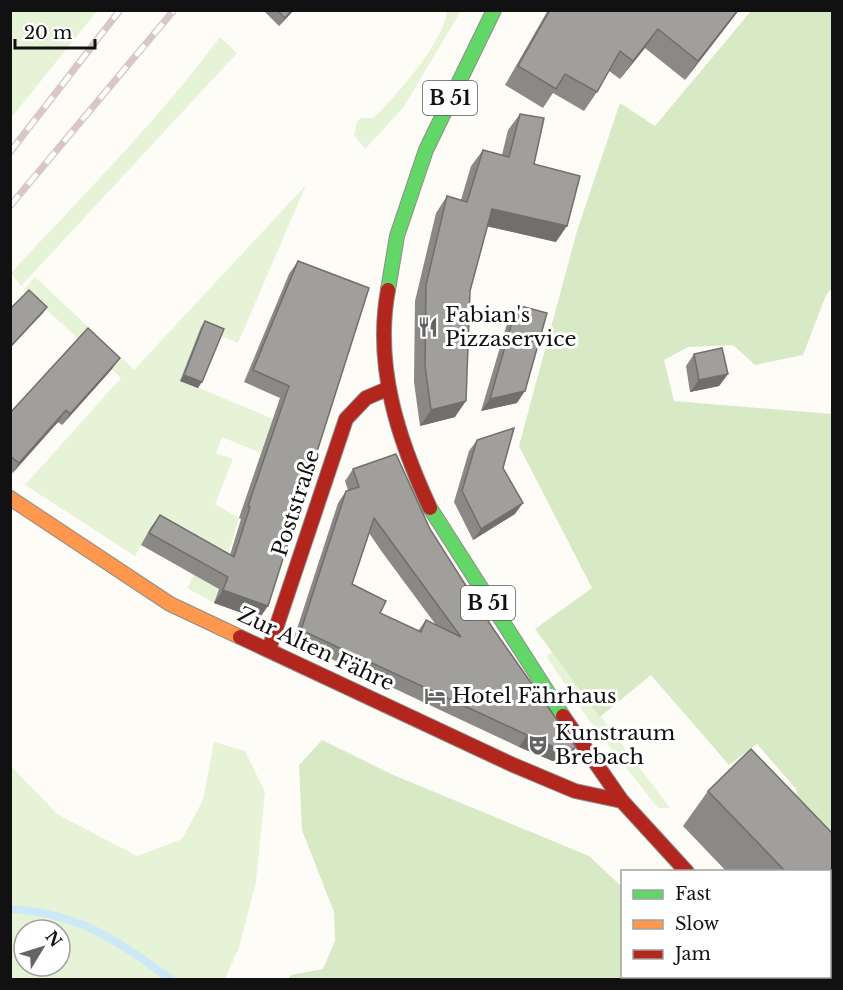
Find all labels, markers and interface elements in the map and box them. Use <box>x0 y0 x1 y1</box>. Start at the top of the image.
scale bar <box>15 12 94 50</box>
text: 20 m <box>24 22 72 44</box>
road number: B 51 <box>423 81 477 115</box>
place label: Fabian's Pizzaservice <box>445 302 576 352</box>
restaurant icon: Fabian's Pizzaservice <box>416 315 440 339</box>
street label: Poststraße <box>267 446 325 560</box>
road number: B 51 <box>461 586 515 620</box>
street label: Zur Alten Fähre <box>234 601 398 697</box>
place label: Hotel Fährhaus <box>452 683 617 709</box>
hotel icon: Hotel Fährhaus <box>423 684 447 708</box>
place label: Kunstraum Brebach <box>555 720 676 770</box>
theatre icon: Kunstraum Brebach <box>526 733 550 757</box>
legend <box>621 870 831 978</box>
text: Fast <box>675 883 712 905</box>
text: Slow <box>675 913 720 935</box>
north arrow <box>12 918 72 978</box>
text: N <box>41 927 66 951</box>
text: Jam <box>673 943 711 965</box>

